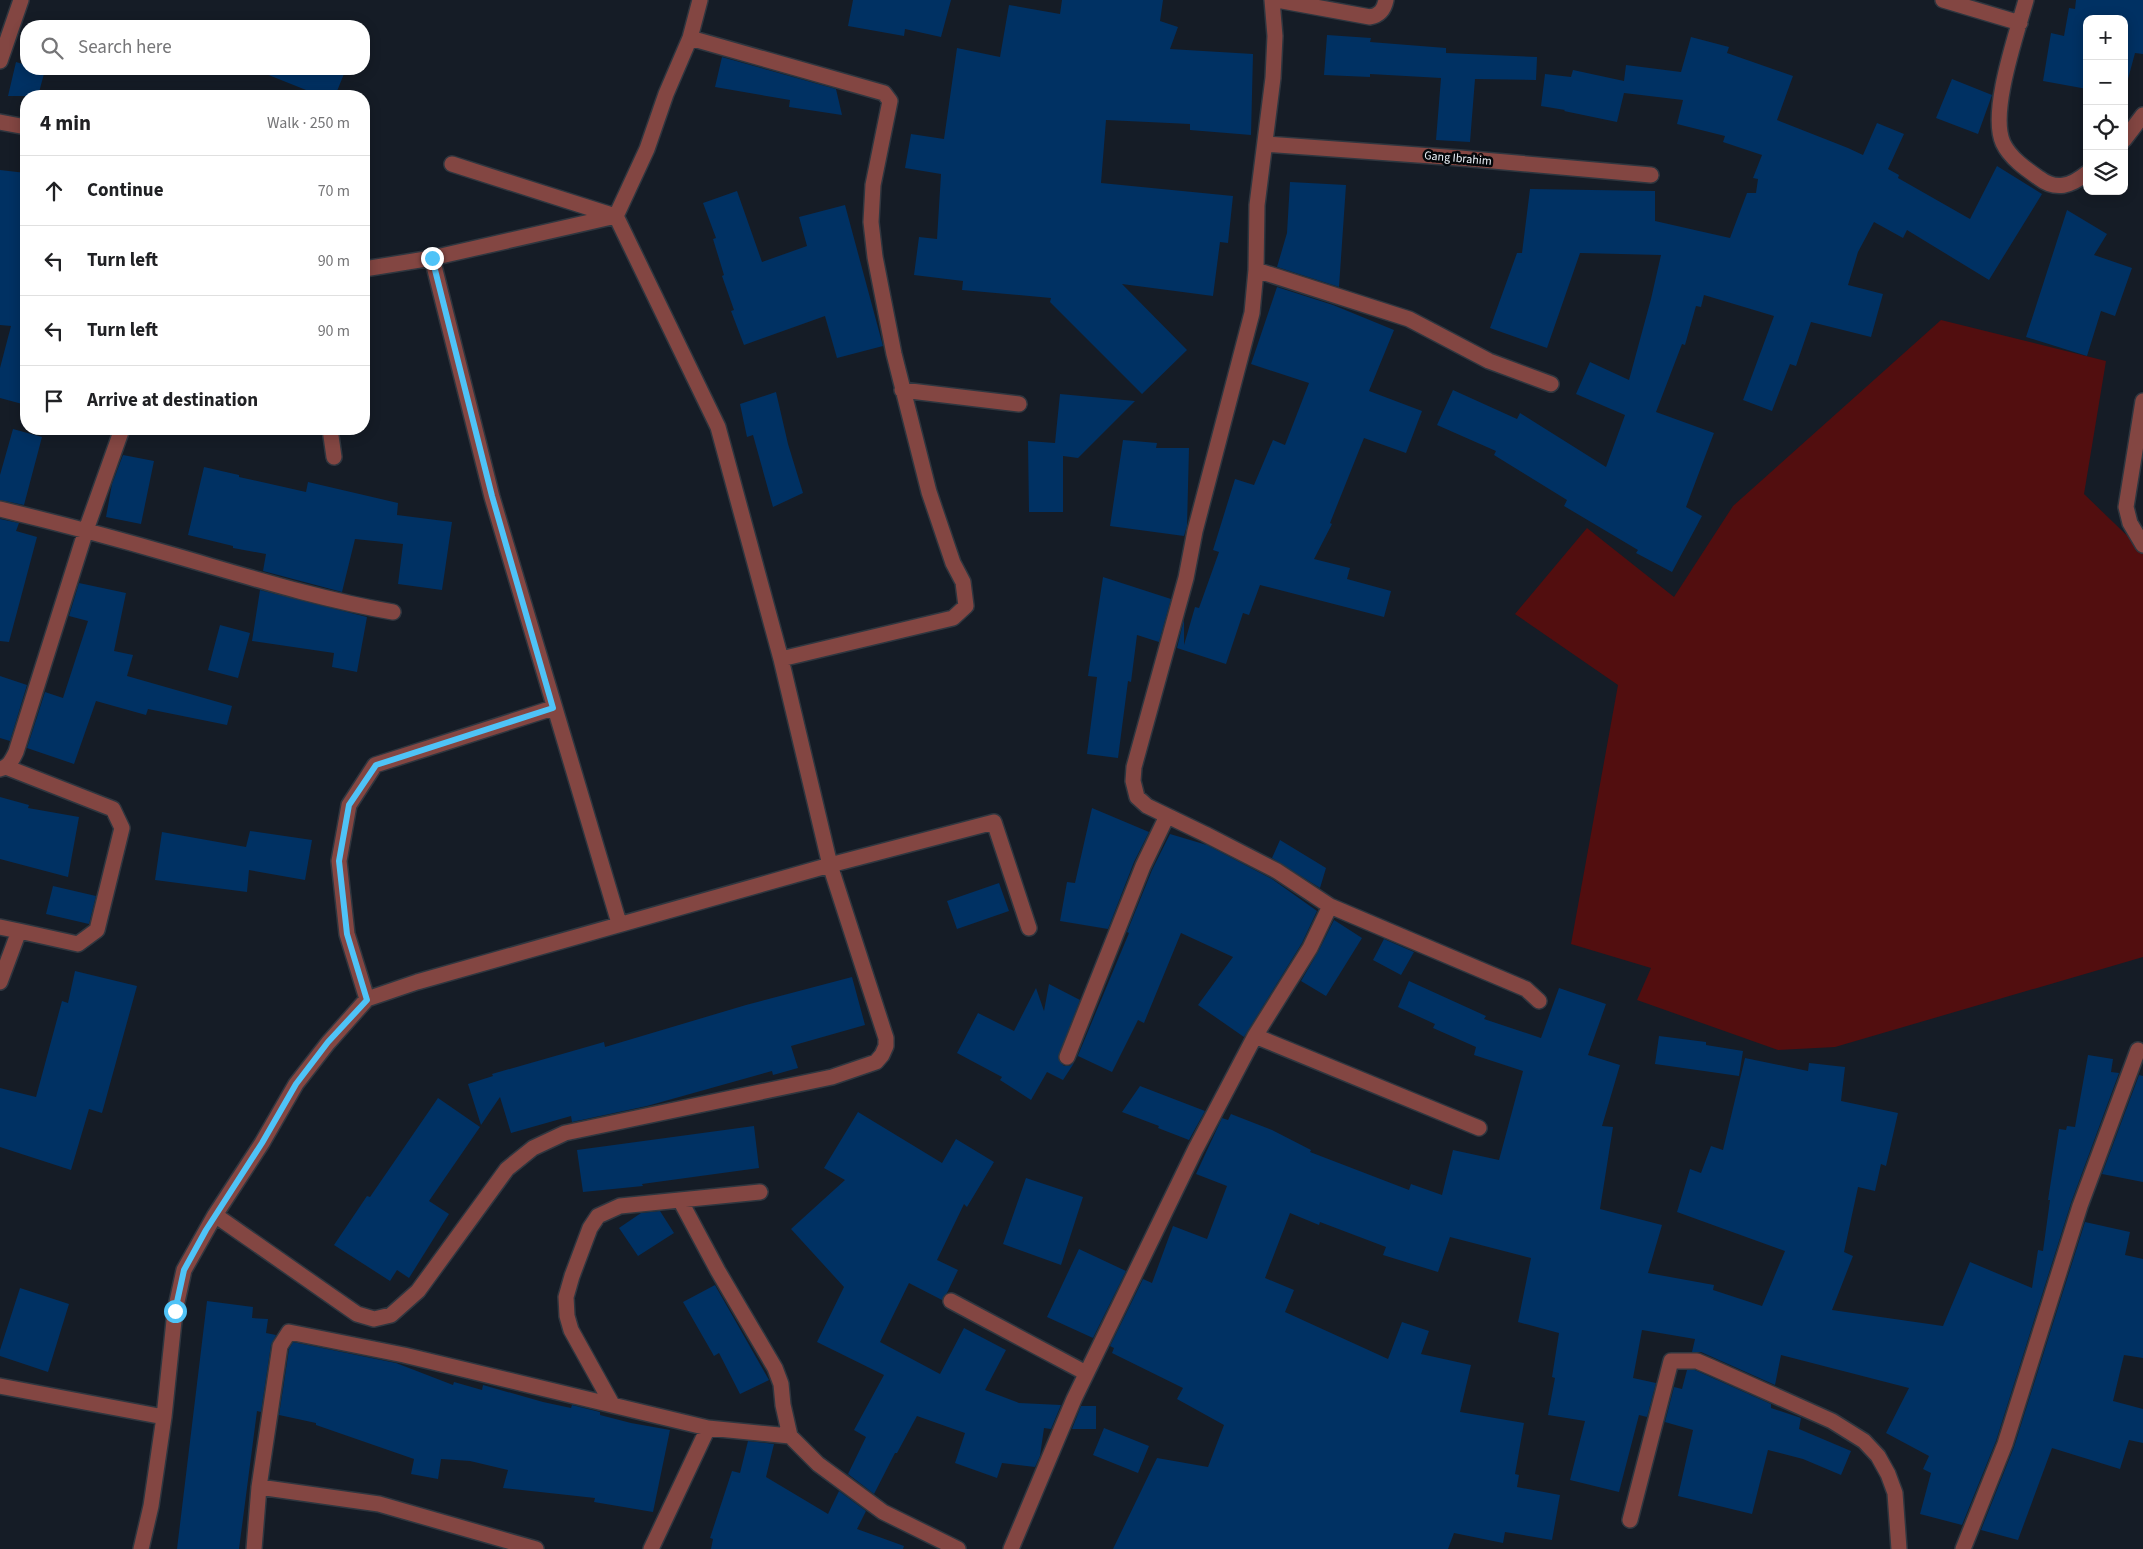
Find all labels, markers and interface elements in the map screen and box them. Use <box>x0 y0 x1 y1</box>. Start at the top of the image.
map controls <box>2083 15 2128 195</box>
button: + <box>2083 15 2128 60</box>
search box <box>20 20 370 75</box>
icon: search <box>38 34 66 62</box>
text: Search here <box>78 34 172 61</box>
button: − <box>2083 60 2128 105</box>
button: locate <box>2083 105 2128 150</box>
text: 4 min <box>40 108 91 138</box>
text: Walk · 250 m <box>267 112 350 134</box>
street label: Gang Ibrahim <box>1424 147 1492 170</box>
button: layers <box>2083 150 2128 195</box>
icon: ahead <box>40 177 68 205</box>
text: Continue <box>87 177 164 204</box>
text: 70 m <box>318 180 350 202</box>
icon: left <box>40 247 68 275</box>
text: Turn left <box>87 247 158 274</box>
route end <box>421 247 444 270</box>
text: 90 m <box>318 250 350 272</box>
icon: left <box>40 317 68 345</box>
text: Turn left <box>87 317 158 344</box>
text: 90 m <box>318 320 350 342</box>
icon: arrive <box>40 387 68 415</box>
text: Arrive at destination <box>87 387 258 414</box>
route start <box>164 1300 187 1323</box>

